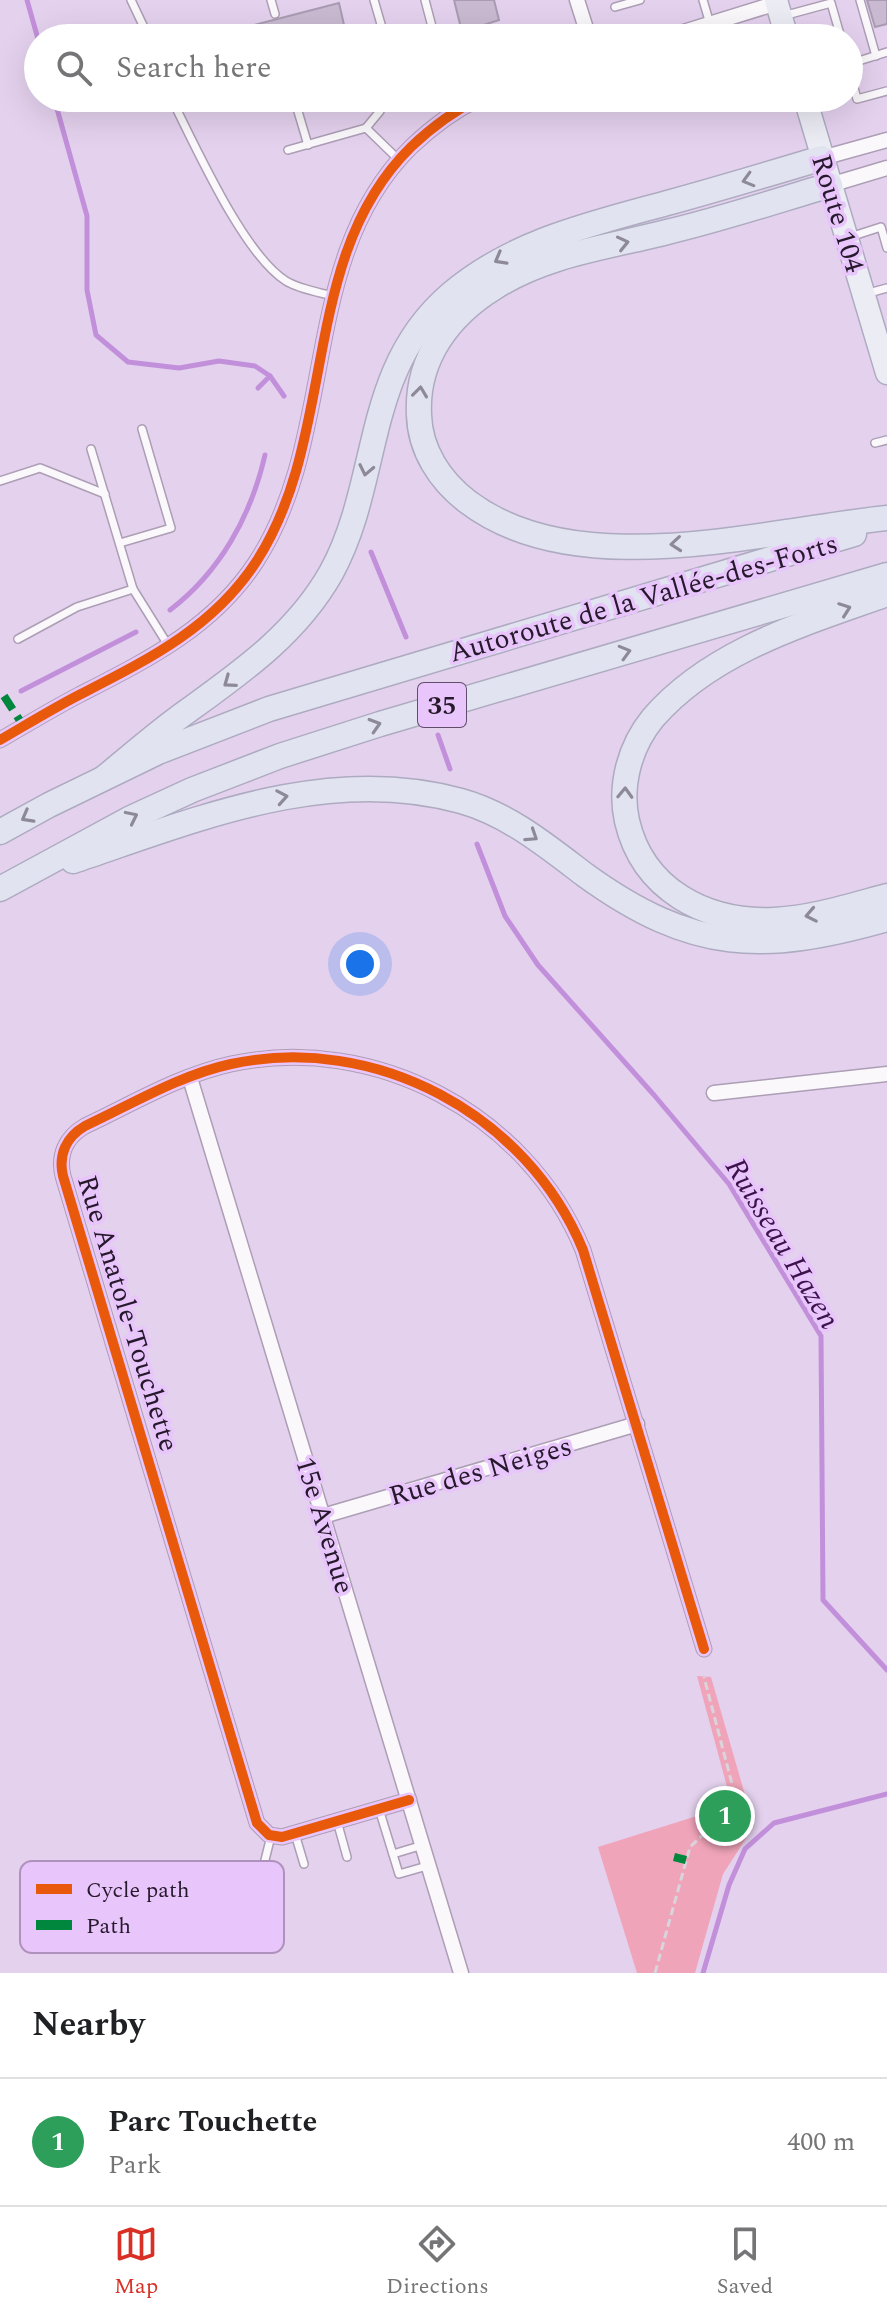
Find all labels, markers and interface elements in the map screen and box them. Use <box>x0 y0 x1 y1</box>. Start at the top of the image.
search box <box>24 24 863 112</box>
text: Search here <box>116 45 272 91</box>
icon: search <box>52 46 96 90</box>
street label: Route 104 <box>799 149 876 278</box>
one-way arrow <box>741 171 755 187</box>
one-way arrow <box>615 235 629 252</box>
one-way arrow <box>494 250 509 265</box>
one-way arrow <box>411 385 428 399</box>
one-way arrow <box>358 463 375 476</box>
street label: Autoroute de la Vallée-des-Forts <box>444 522 843 675</box>
one-way arrow <box>669 535 682 552</box>
one-way arrow <box>837 602 851 619</box>
one-way arrow <box>617 645 631 661</box>
one-way arrow <box>223 673 238 687</box>
road number: 35 <box>418 683 466 727</box>
one-way arrow <box>368 718 381 734</box>
one-way arrow <box>617 787 634 799</box>
one-way arrow <box>275 790 288 807</box>
one-way arrow <box>21 807 35 823</box>
one-way arrow <box>124 811 139 827</box>
one-way arrow <box>523 827 537 842</box>
one-way arrow <box>805 905 818 922</box>
your location <box>340 944 380 984</box>
water label: Ruisseau Hazen <box>713 1149 852 1338</box>
street label: Rue Anatole-Touchette <box>65 1170 190 1457</box>
street label: Rue des Neiges <box>384 1425 577 1518</box>
street label: 15e Avenue <box>283 1452 366 1599</box>
pin: 1 <box>699 1786 751 1846</box>
legend <box>20 1861 284 1953</box>
text: Cycle path <box>86 1874 190 1907</box>
text: Path <box>86 1910 131 1943</box>
text: Nearby <box>32 1999 145 2051</box>
text: Parc Touchette <box>108 2099 317 2145</box>
text: 1 <box>51 2122 65 2162</box>
text: 400 m <box>787 2122 855 2162</box>
text: Park <box>108 2145 162 2185</box>
tab: Map <box>114 2222 158 2303</box>
tab: Directions <box>386 2222 489 2303</box>
tab: Saved <box>717 2222 773 2303</box>

